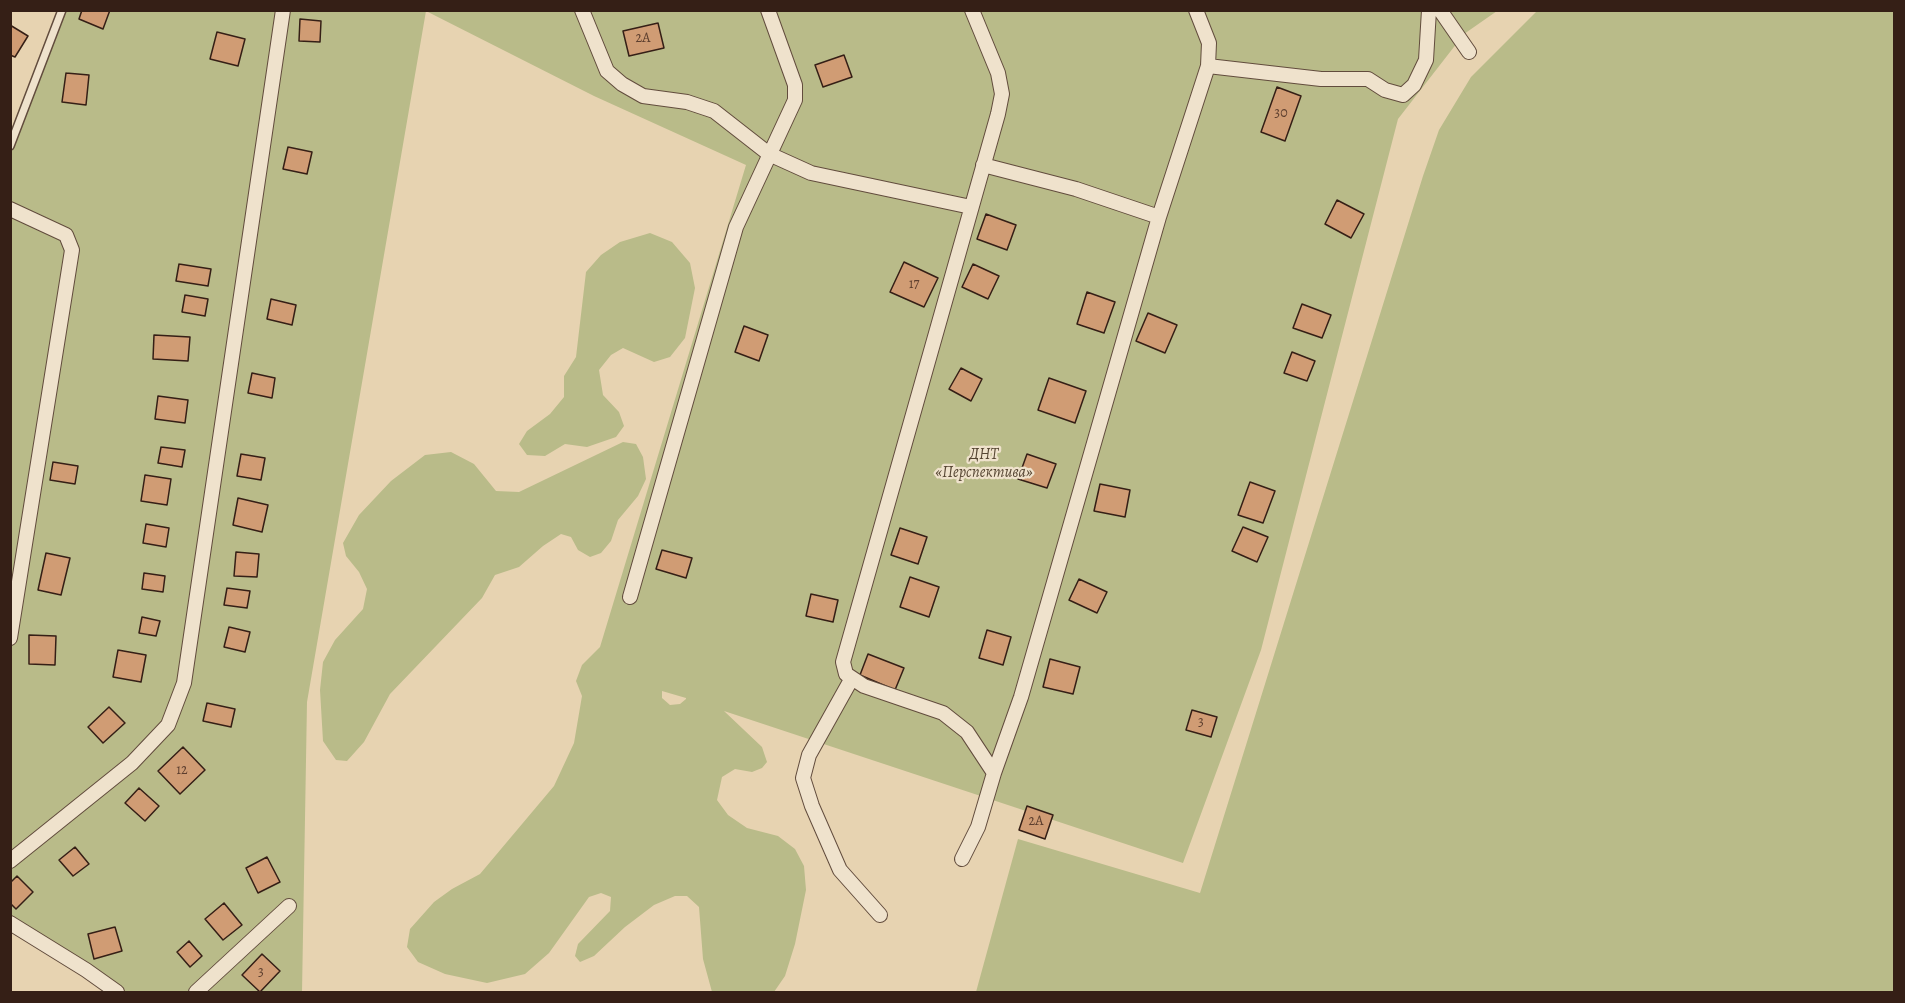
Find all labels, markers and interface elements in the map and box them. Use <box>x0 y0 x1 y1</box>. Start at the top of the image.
house number: 2А <box>636 31 650 47</box>
house number: 30 <box>1274 106 1288 122</box>
house number: 17 <box>909 277 919 293</box>
park label: ДНТ «Перспектива» <box>935 445 1033 483</box>
house number: 3 <box>1198 715 1204 731</box>
house number: 12 <box>176 763 188 779</box>
house number: 2А <box>1029 814 1043 830</box>
house number: 3 <box>258 965 264 981</box>

